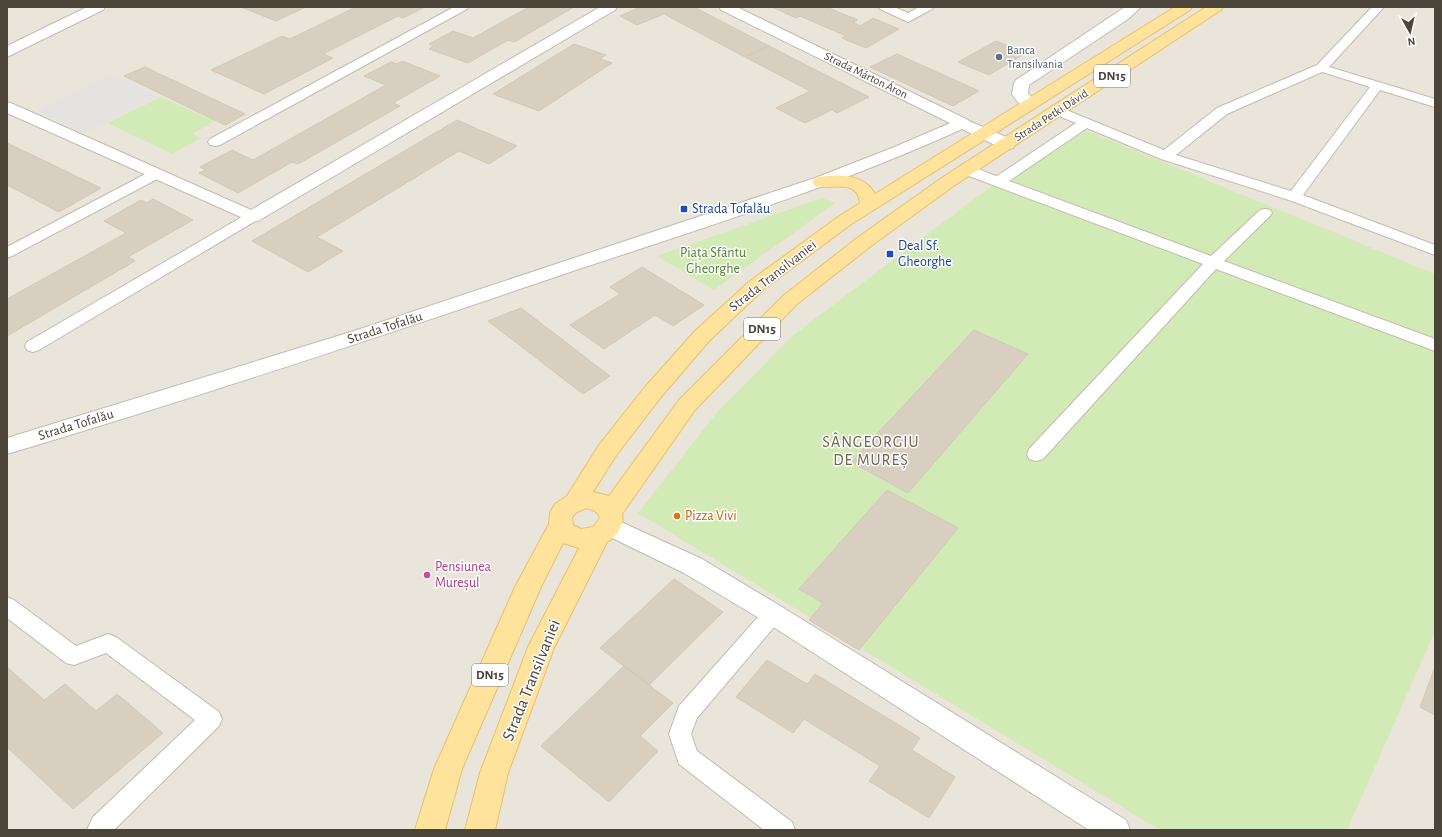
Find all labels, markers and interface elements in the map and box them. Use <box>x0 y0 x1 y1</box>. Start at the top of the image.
north arrow <box>1390 12 1430 52</box>
text: N <box>1407 35 1416 47</box>
place label: Banca Transilvania <box>1007 44 1063 70</box>
street label: Strada Márton Áron <box>822 49 910 100</box>
marker: Banca Transilvania <box>994 52 1004 62</box>
road number: DN15 <box>1094 65 1130 87</box>
street label: Strada Petki Dávid <box>1012 87 1090 143</box>
place label: Strada Tofalău <box>692 202 770 216</box>
marker: Strada Tofalău <box>679 204 689 214</box>
street label: Strada Transilvaniei <box>727 238 819 314</box>
place label: Deal Sf. Gheorghe <box>898 239 952 269</box>
park label: Piața Sfântu Gheorghe <box>680 246 746 276</box>
marker: Deal Sf. Gheorghe <box>885 249 895 259</box>
street label: Strada Tofalău <box>346 309 424 347</box>
road number: DN15 <box>744 318 780 340</box>
street label: Strada Tofalău <box>37 407 115 443</box>
district label: SÂNGEORGIU DE MUREȘ <box>822 432 920 470</box>
place label: Pizza Vivi <box>685 509 737 523</box>
marker: Pizza Vivi <box>672 511 682 521</box>
place label: Pensiunea Mureșul <box>435 560 492 591</box>
marker: Pensiunea Mureșul <box>422 570 432 580</box>
street label: Strada Transilvaniei <box>499 617 563 743</box>
road number: DN15 <box>472 664 508 686</box>

